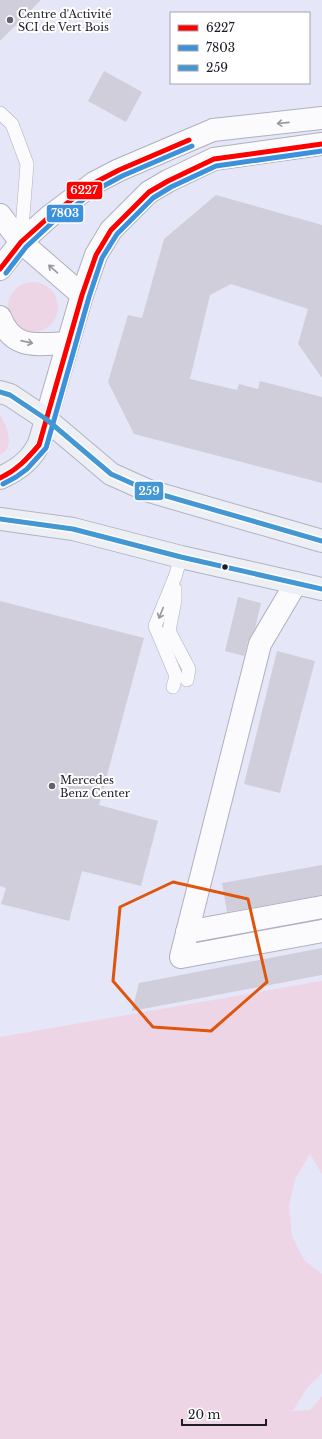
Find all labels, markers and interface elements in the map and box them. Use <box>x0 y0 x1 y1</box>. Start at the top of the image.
place label: Centre d'Activité SCI de Vert Bois <box>18 7 111 34</box>
legend <box>170 12 310 84</box>
marker: Centre d'Activité SCI de Vert Bois <box>5 15 15 25</box>
text: 6227 <box>206 20 236 35</box>
text: 7803 <box>206 40 235 55</box>
text: 259 <box>206 60 228 75</box>
one-way arrow <box>277 119 290 126</box>
line badge: 6227 <box>66 181 103 200</box>
text: 6227 <box>70 183 98 197</box>
line badge: 7803 <box>46 204 84 223</box>
text: 7803 <box>51 206 79 220</box>
one-way arrow <box>47 265 58 274</box>
one-way arrow <box>20 339 33 347</box>
line badge: 259 <box>134 481 164 501</box>
text: 259 <box>138 484 160 498</box>
unlabelled marker <box>220 562 230 572</box>
one-way arrow <box>156 607 164 619</box>
place label: Mercedes Benz Center <box>60 773 131 800</box>
marker: Mercedes Benz Center <box>47 781 57 791</box>
scale bar <box>182 1401 266 1427</box>
text: 20 m <box>188 1407 220 1422</box>

